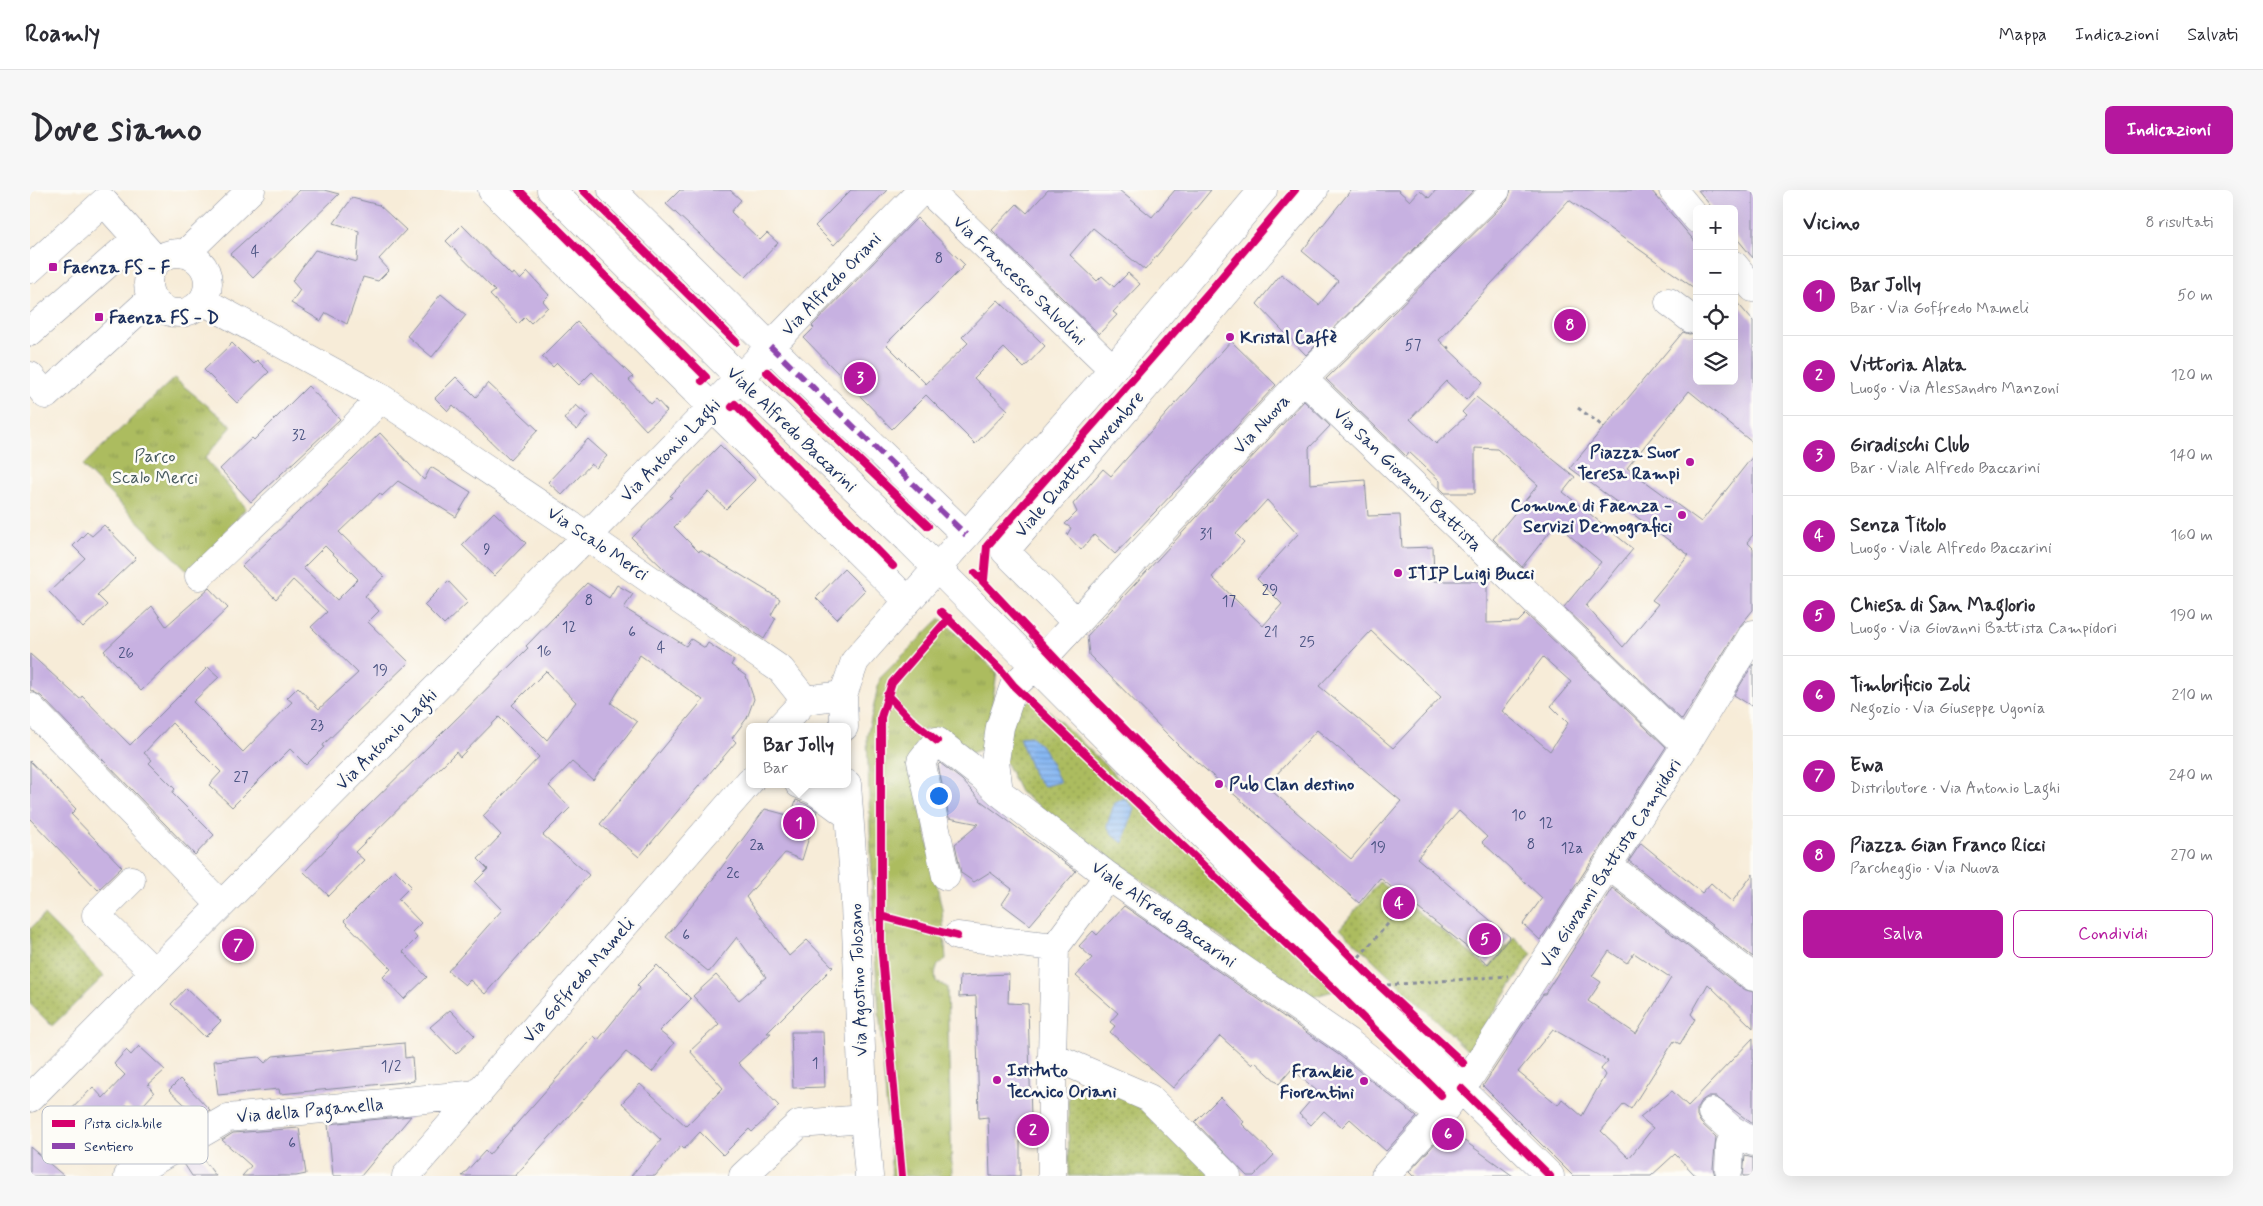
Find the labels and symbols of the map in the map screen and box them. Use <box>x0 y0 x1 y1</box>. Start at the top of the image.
street label: Via Francesco Salvolini <box>947 210 1092 351</box>
street label: Via Alfredo Oriani <box>776 228 887 342</box>
house number: 4 <box>251 242 260 262</box>
house number: 8 <box>935 249 943 269</box>
place label: Faenza FS - F <box>63 256 171 280</box>
marker: Faenza FS - F <box>47 261 59 273</box>
place label: Faenza FS - D <box>109 306 219 330</box>
pin: 8 <box>1554 306 1586 344</box>
marker: Faenza FS - D <box>93 311 105 323</box>
place label: Kristal Caffè <box>1240 326 1337 350</box>
marker: Kristal Caffè <box>1224 331 1236 343</box>
house number: 57 <box>1405 336 1422 356</box>
pin: 3 <box>844 359 876 397</box>
street label: Viale Alfredo Baccarini <box>721 361 861 498</box>
street label: Viale Quattro Novembre <box>1009 386 1150 543</box>
street label: Via Nuova <box>1228 389 1296 460</box>
street label: Via Antonio Laghi <box>615 394 728 509</box>
street label: Via San Giovanni Battista <box>1327 402 1487 557</box>
house number: 32 <box>292 426 306 446</box>
place label: Piazza Suor Teresa Rampi <box>1577 441 1681 486</box>
park label: Parco Scalo Merci <box>112 445 198 490</box>
marker: Piazza Suor Teresa Rampi <box>1684 456 1696 468</box>
place label: Comune di Faenza - Servizi Demografici <box>1510 494 1672 539</box>
street label: Via Scalo Merci <box>542 501 653 587</box>
marker: Comune di Faenza - Servizi Demografici <box>1676 509 1688 521</box>
house number: 31 <box>1199 525 1213 545</box>
house number: 9 <box>483 540 491 560</box>
place label: ITIP Luigi Bucci <box>1408 562 1534 586</box>
marker: ITIP Luigi Bucci <box>1392 567 1404 579</box>
house number: 29 <box>1262 581 1278 601</box>
house number: 8 <box>585 591 593 611</box>
house number: 17 <box>1222 592 1237 612</box>
house number: 12 <box>562 618 576 638</box>
house number: 6 <box>628 623 636 643</box>
house number: 21 <box>1264 623 1278 643</box>
house number: 25 <box>1299 633 1315 653</box>
house number: 4 <box>657 638 666 658</box>
house number: 16 <box>536 642 552 662</box>
house number: 26 <box>118 644 134 664</box>
house number: 19 <box>372 661 388 681</box>
street label: Via Antonio Laghi <box>330 683 444 797</box>
house number: 23 <box>310 716 324 736</box>
street label: Via Giovanni Battista Campidori <box>1534 754 1688 973</box>
house number: 27 <box>234 768 249 788</box>
place label: Pub Clan destino <box>1229 773 1354 797</box>
marker: Pub Clan destino <box>1213 778 1225 790</box>
your location <box>926 783 952 809</box>
pin: 1 <box>783 804 815 842</box>
house number: 10 <box>1511 806 1527 826</box>
house number: 12 <box>1539 814 1553 834</box>
house number: 8 <box>1527 835 1535 855</box>
house number: 2a <box>749 836 765 856</box>
house number: 19 <box>1370 838 1386 858</box>
house number: 12a <box>1561 839 1583 859</box>
street label: Viale Alfredo Baccarini <box>1086 856 1241 974</box>
house number: 2c <box>726 864 740 884</box>
pin: 4 <box>1383 884 1415 922</box>
street label: Via Agostino Tolosano <box>844 903 874 1057</box>
street label: Via Goffredo Mameli <box>517 913 640 1049</box>
pin: 5 <box>1469 920 1501 958</box>
pin: 7 <box>222 926 254 964</box>
house number: 6 <box>682 926 690 946</box>
house number: 1 <box>812 1054 818 1074</box>
house number: 1/2 <box>381 1057 401 1077</box>
place label: Istituto Tecnico Oriani <box>1007 1059 1117 1104</box>
place label: Frankie Fiorentini <box>1280 1060 1355 1105</box>
marker: Istituto Tecnico Oriani <box>991 1074 1003 1086</box>
marker: Frankie Fiorentini <box>1358 1075 1370 1087</box>
street label: Via della Paganella <box>236 1093 385 1131</box>
legend <box>42 1106 208 1164</box>
pin: 2 <box>1017 1111 1049 1149</box>
text: Pista ciclabile <box>84 1115 162 1133</box>
pin: 6 <box>1432 1115 1464 1153</box>
house number: 6 <box>288 1134 296 1154</box>
text: Sentiero <box>84 1138 134 1156</box>

